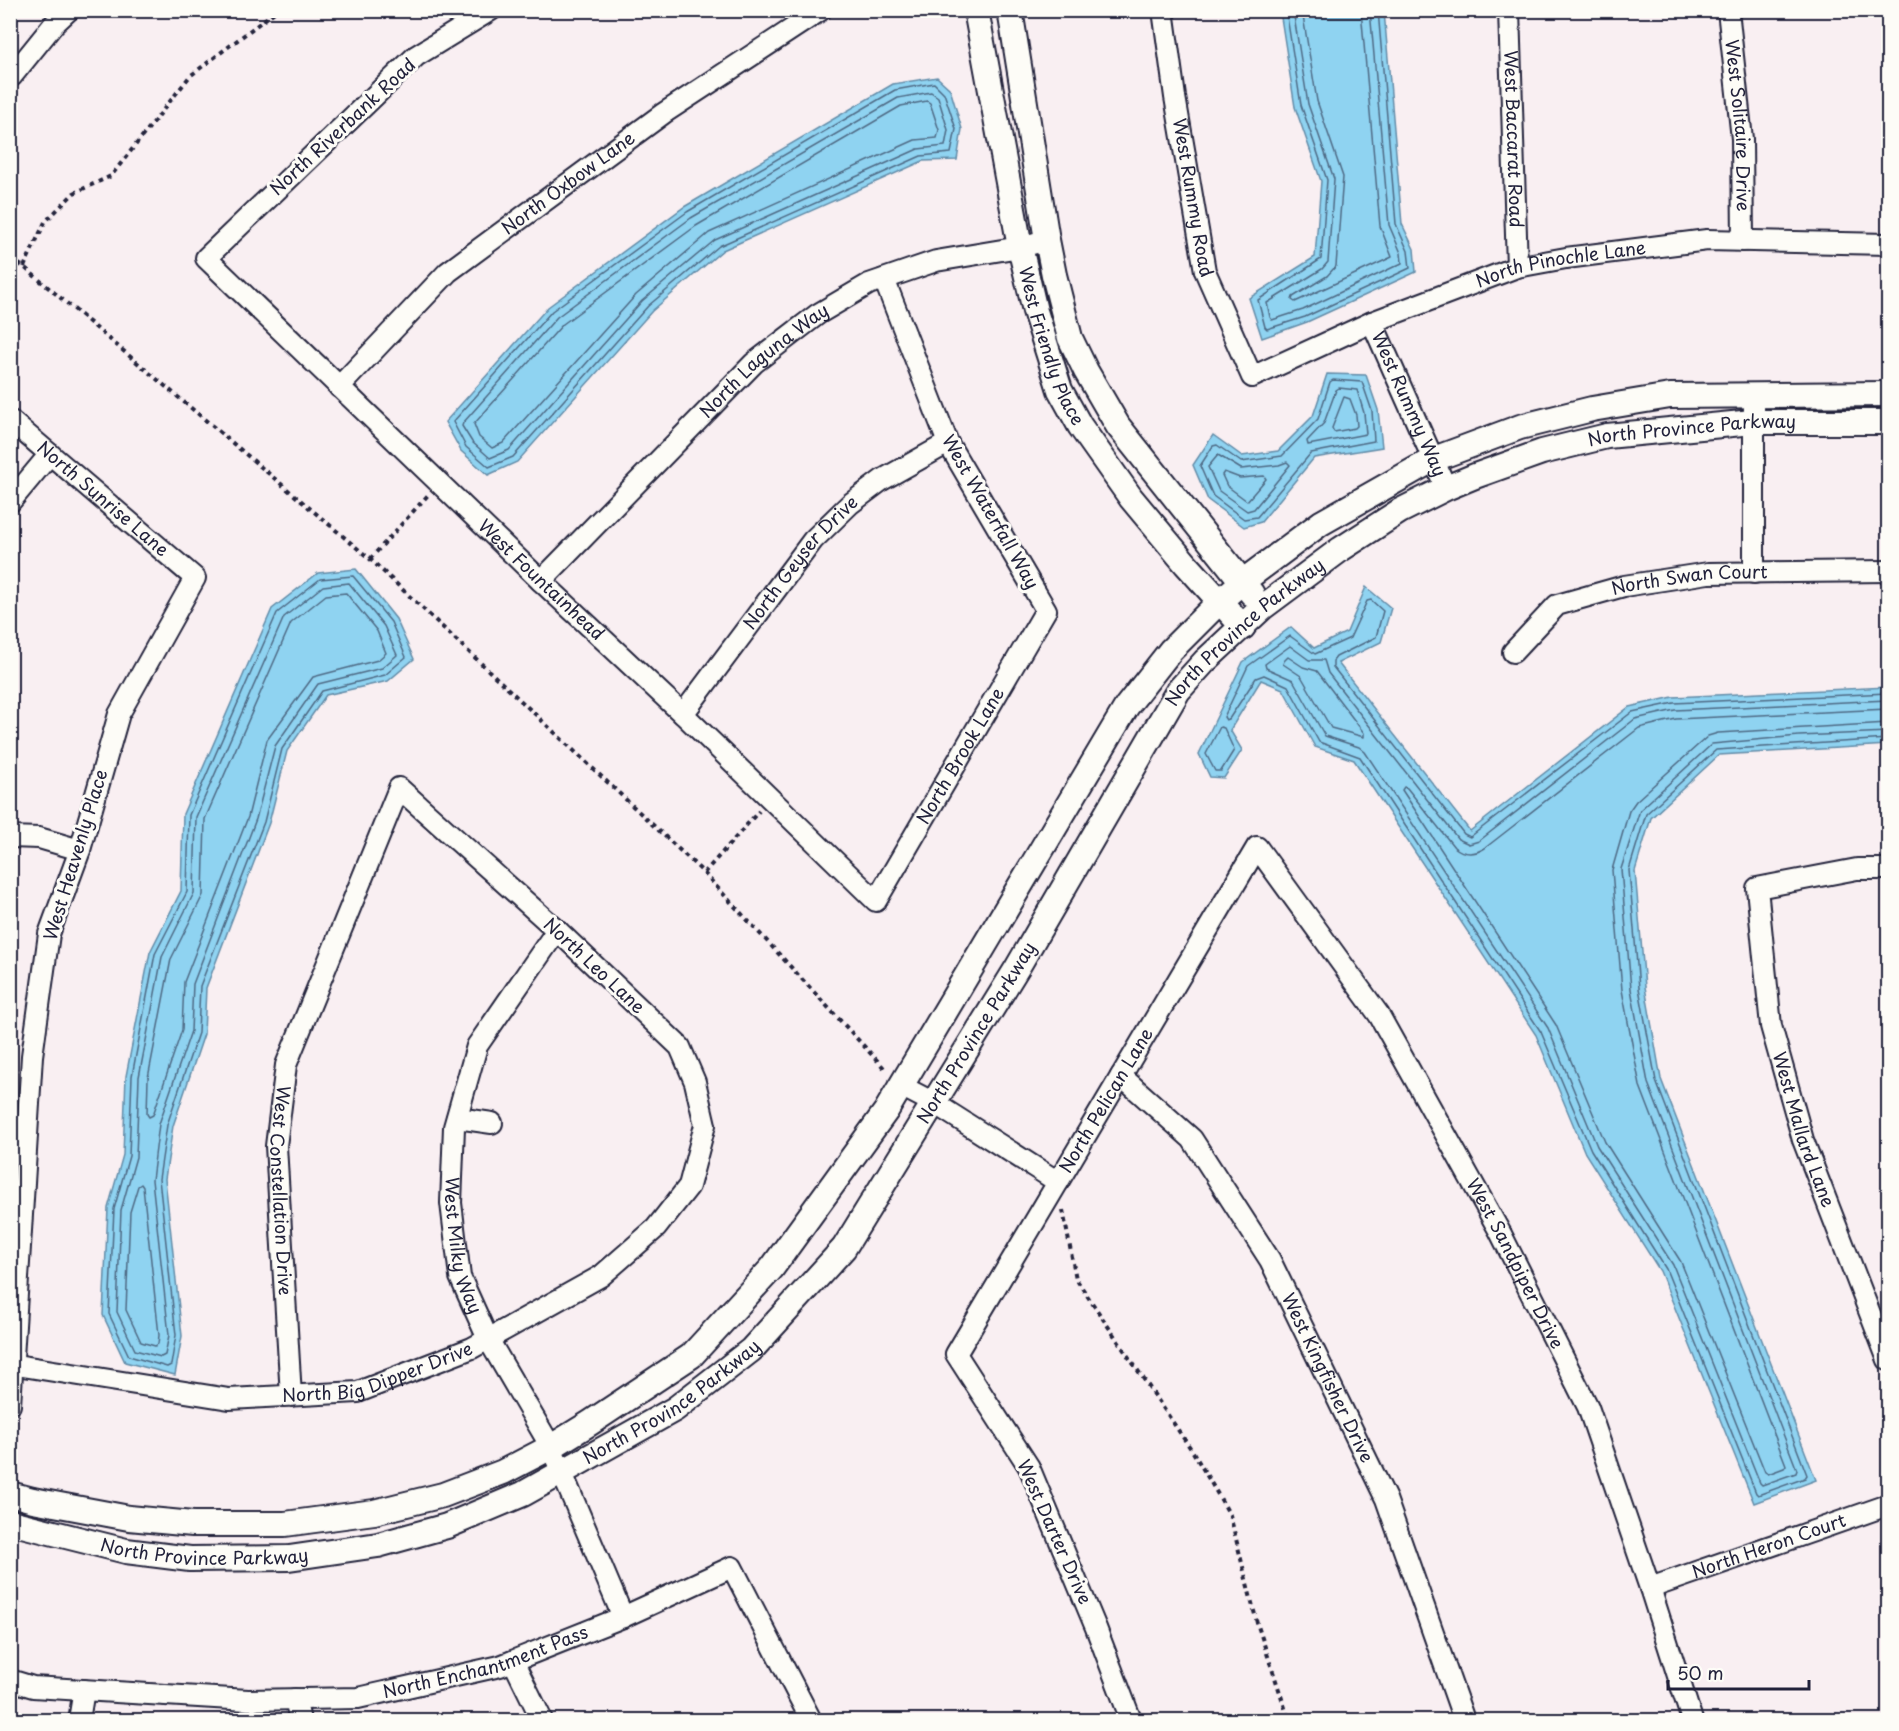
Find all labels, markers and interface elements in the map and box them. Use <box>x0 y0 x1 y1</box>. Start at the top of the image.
street label: West Solitaire Drive <box>1719 38 1758 212</box>
street label: West Baccarat Road <box>1498 50 1531 228</box>
street label: North Riverbank Road <box>263 51 421 201</box>
street label: West Rummy Road <box>1167 116 1221 281</box>
street label: North Oxbow Lane <box>495 124 640 240</box>
street label: North Pinochle Lane <box>1471 233 1647 293</box>
street label: West Friendly Place <box>1013 263 1092 430</box>
street label: North Laguna Way <box>692 296 833 423</box>
street label: West Rummy Way <box>1366 327 1454 481</box>
street label: North Province Parkway <box>1585 407 1796 452</box>
street label: West Waterfall Way <box>936 429 1047 594</box>
street label: North Sunrise Lane <box>32 434 176 562</box>
street label: North Geyser Drive <box>736 488 863 635</box>
street label: West Fountainhead <box>472 512 611 646</box>
street label: North Province Parkway <box>1157 551 1329 710</box>
street label: North Swan Court <box>1608 557 1768 601</box>
street label: North Brook Lane <box>909 682 1010 829</box>
street label: West Heavenly Place <box>36 766 113 943</box>
street label: North Leo Lane <box>538 911 652 1019</box>
street label: North Province Parkway <box>909 936 1041 1128</box>
street label: North Pelican Lane <box>1051 1022 1159 1178</box>
street label: West Mallard Lane <box>1767 1048 1843 1211</box>
street label: West Constellation Drive <box>264 1084 300 1296</box>
street label: West Sandpiper Drive <box>1461 1173 1572 1353</box>
street label: West Milky Way <box>439 1176 490 1318</box>
street label: West Kingfisher Drive <box>1276 1288 1381 1467</box>
street label: North Province Parkway <box>577 1333 766 1470</box>
street label: North Big Dipper Drive <box>281 1334 476 1408</box>
street label: West Darter Drive <box>1011 1455 1099 1608</box>
street label: North Heron Court <box>1688 1506 1849 1584</box>
street label: North Province Parkway <box>98 1530 310 1571</box>
street label: North Enchantment Pass <box>380 1617 592 1704</box>
scale bar <box>1668 1653 1809 1691</box>
text: 50 m <box>1677 1659 1724 1686</box>

